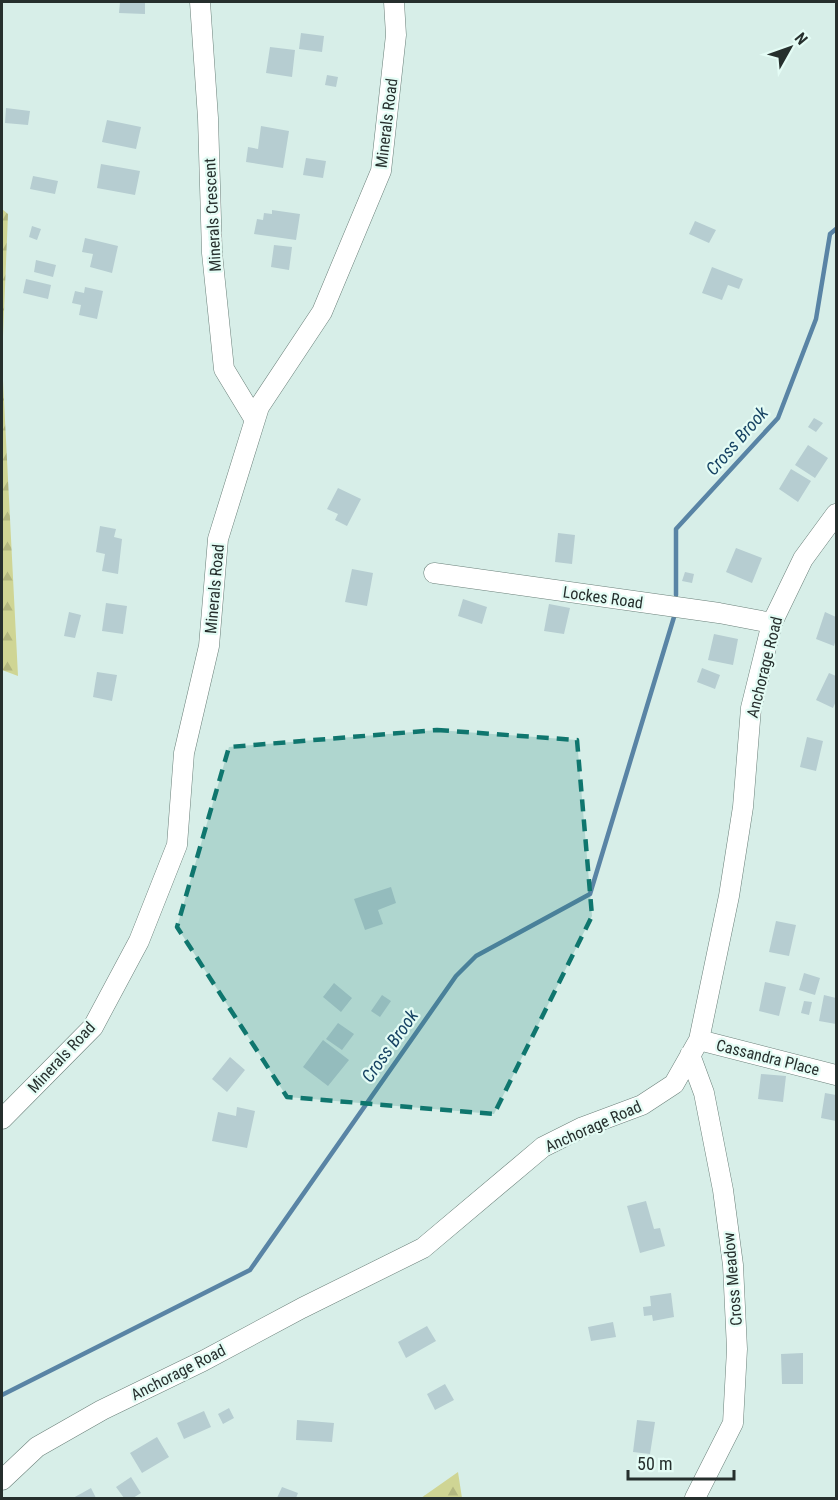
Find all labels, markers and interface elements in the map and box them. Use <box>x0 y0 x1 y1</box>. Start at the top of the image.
north arrow <box>760 18 820 78</box>
text: N <box>791 29 812 49</box>
street label: Minerals Road <box>372 77 401 169</box>
street label: Minerals Crescent <box>200 157 225 272</box>
water label: Cross Brook <box>701 401 773 479</box>
street label: Minerals Road <box>201 543 228 635</box>
street label: Lockes Road <box>562 582 644 613</box>
street label: Anchorage Road <box>743 615 786 720</box>
water label: Cross Brook <box>357 1004 423 1086</box>
street label: Minerals Road <box>24 1018 99 1097</box>
street label: Cassandra Place <box>714 1035 821 1079</box>
street label: Anchorage Road <box>542 1097 644 1156</box>
street label: Cross Meadow <box>719 1231 746 1326</box>
street label: Anchorage Road <box>128 1340 229 1404</box>
scale bar <box>628 1443 734 1481</box>
text: 50 m <box>637 1453 672 1474</box>

